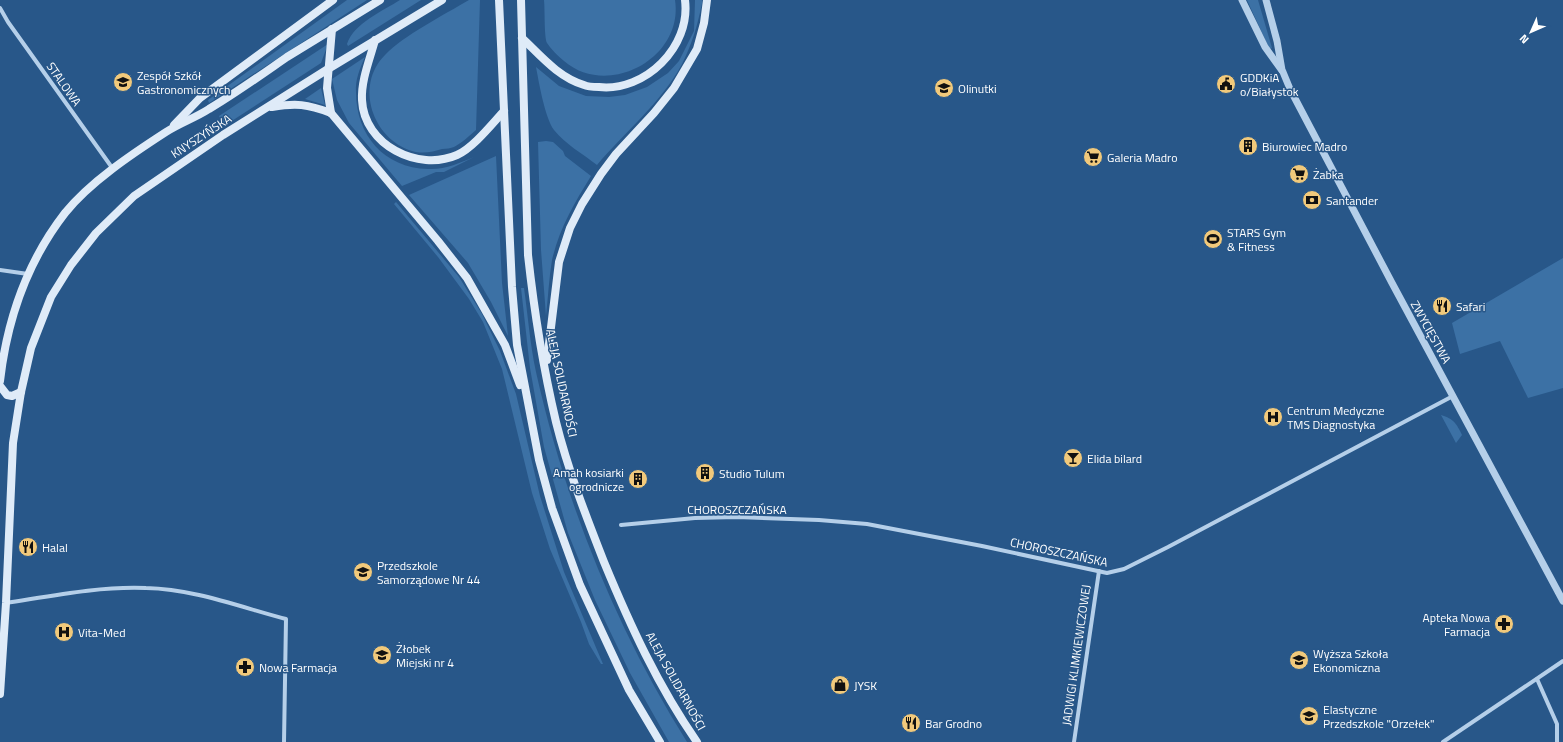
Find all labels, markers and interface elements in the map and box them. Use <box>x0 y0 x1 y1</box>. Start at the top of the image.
north arrow <box>1511 12 1551 52</box>
text: N <box>1516 31 1532 47</box>
street label: STALOWA <box>42 58 86 110</box>
place label: Zespół Szkół Gastronomicznych <box>137 66 230 99</box>
place label: GDDKiA o/Białystok <box>1240 68 1299 101</box>
school or university icon: Zespół Szkół Gastronomicznych <box>112 71 134 93</box>
public building icon: GDDKiA o/Białystok <box>1215 73 1237 95</box>
school or university icon: Olinutki <box>933 77 955 99</box>
place label: Olinutki <box>958 79 997 98</box>
street label: KNYSZYŃSKA <box>167 109 235 163</box>
building icon: Biurowiec Madro <box>1237 135 1259 157</box>
place label: Biurowiec Madro <box>1262 137 1347 156</box>
supermarket icon: Galeria Madro <box>1082 146 1104 168</box>
place label: Galeria Madro <box>1107 148 1177 167</box>
supermarket icon: Żabka <box>1288 163 1310 185</box>
place label: Żabka <box>1313 165 1343 184</box>
bank icon: Santander <box>1301 189 1323 211</box>
place label: Santander <box>1326 191 1378 210</box>
place label: STARS Gym & Fitness <box>1227 223 1286 256</box>
sports icon: STARS Gym & Fitness <box>1202 228 1224 250</box>
restaurant icon: Safari <box>1431 295 1453 317</box>
street label: ZWYCIĘSTWA <box>1406 297 1456 367</box>
place label: Safari <box>1456 297 1485 316</box>
street label: ALEJA SOLIDARNOŚCI <box>541 327 583 439</box>
place label: Centrum Medyczne TMS Diagnostyka <box>1287 401 1385 434</box>
hospital icon: Centrum Medyczne TMS Diagnostyka <box>1262 406 1284 428</box>
bar icon: Elida bilard <box>1062 447 1084 469</box>
place label: Elida bilard <box>1087 449 1142 468</box>
building icon: Studio Tulum <box>694 462 716 484</box>
place label: Amah kosiarki ogrodnicze <box>553 463 624 496</box>
place label: Studio Tulum <box>719 464 785 483</box>
building icon: Amah kosiarki ogrodnicze <box>627 468 649 490</box>
street label: CHOROSZCZAŃSKA <box>687 500 787 519</box>
street label: CHOROSZCZAŃSKA <box>1008 532 1110 572</box>
restaurant icon: Halal <box>17 536 39 558</box>
place label: Halal <box>42 538 68 557</box>
place label: Przedszkole Samorządowe Nr 44 <box>377 556 481 589</box>
school or university icon: Przedszkole Samorządowe Nr 44 <box>352 561 374 583</box>
street label: JADWIGI KLIMKIEWICZOWEJ <box>1057 583 1095 727</box>
place label: Apteka Nowa Farmacja <box>1422 608 1490 641</box>
pharmacy icon: Apteka Nowa Farmacja <box>1493 613 1515 635</box>
hospital icon: Vita-Med <box>53 621 75 643</box>
place label: Vita-Med <box>78 623 126 642</box>
street label: ALEJA SOLIDARNOŚCI <box>641 628 711 734</box>
place label: Żłobek Miejski nr 4 <box>396 639 454 672</box>
school or university icon: Żłobek Miejski nr 4 <box>371 644 393 666</box>
place label: Wyższa Szkoła Ekonomiczna <box>1313 644 1388 677</box>
school or university icon: Wyższa Szkoła Ekonomiczna <box>1288 649 1310 671</box>
pharmacy icon: Nowa Farmacja <box>234 656 256 678</box>
place label: Nowa Farmacja <box>259 658 337 677</box>
shop icon: JYSK <box>829 674 851 696</box>
place label: JYSK <box>854 676 877 695</box>
place label: Elastyczne Przedszkole "Orzełek" <box>1323 700 1435 733</box>
school or university icon: Elastyczne Przedszkole "Orzełek" <box>1298 705 1320 727</box>
restaurant icon: Bar Grodno <box>900 712 922 734</box>
place label: Bar Grodno <box>925 714 982 733</box>

